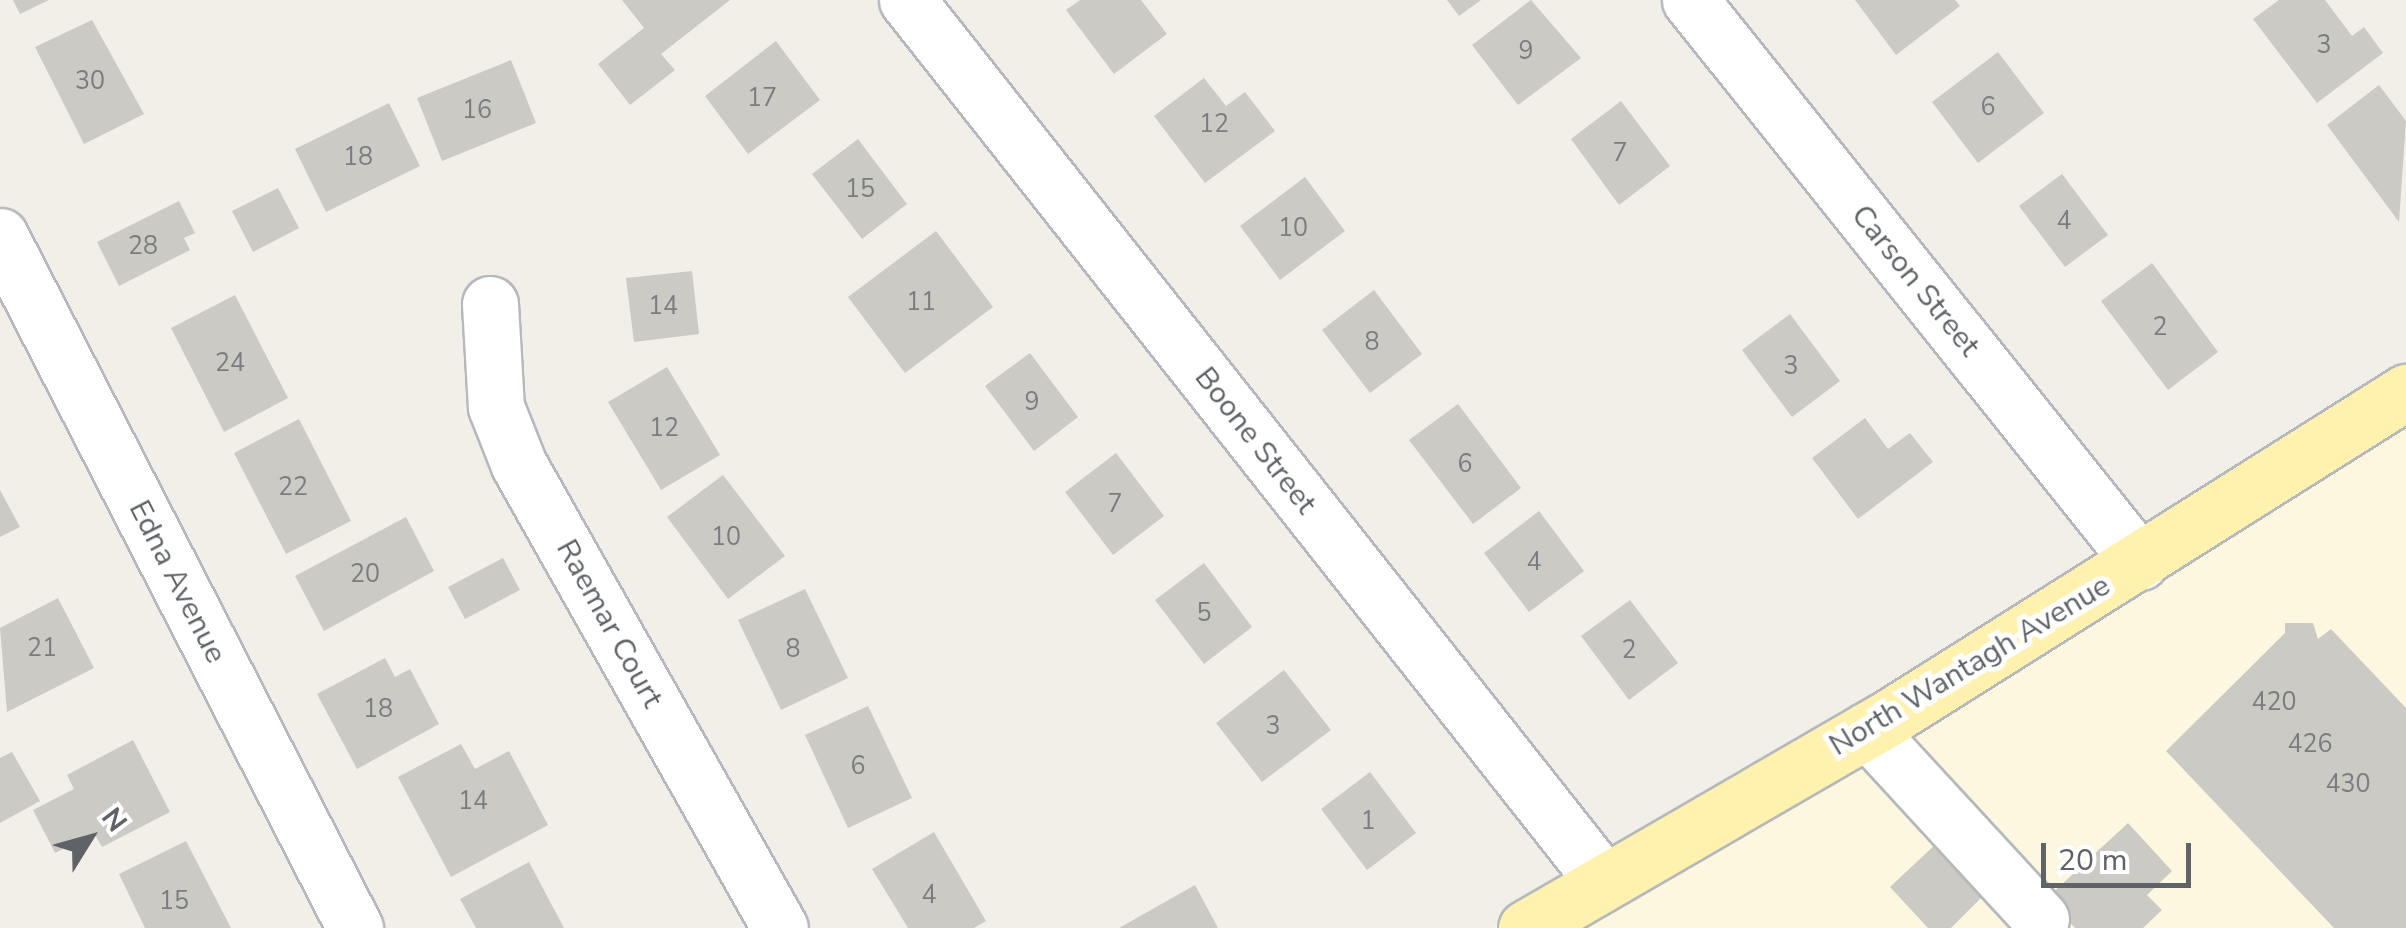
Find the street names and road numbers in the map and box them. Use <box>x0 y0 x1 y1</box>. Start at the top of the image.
street label: Carson Street <box>1843 198 1987 364</box>
street label: Boone Street <box>1187 360 1323 522</box>
street label: Edna Avenue <box>121 495 233 669</box>
street label: Raemar Court <box>548 534 670 714</box>
street label: North Wantagh Avenue <box>1823 568 2117 764</box>

